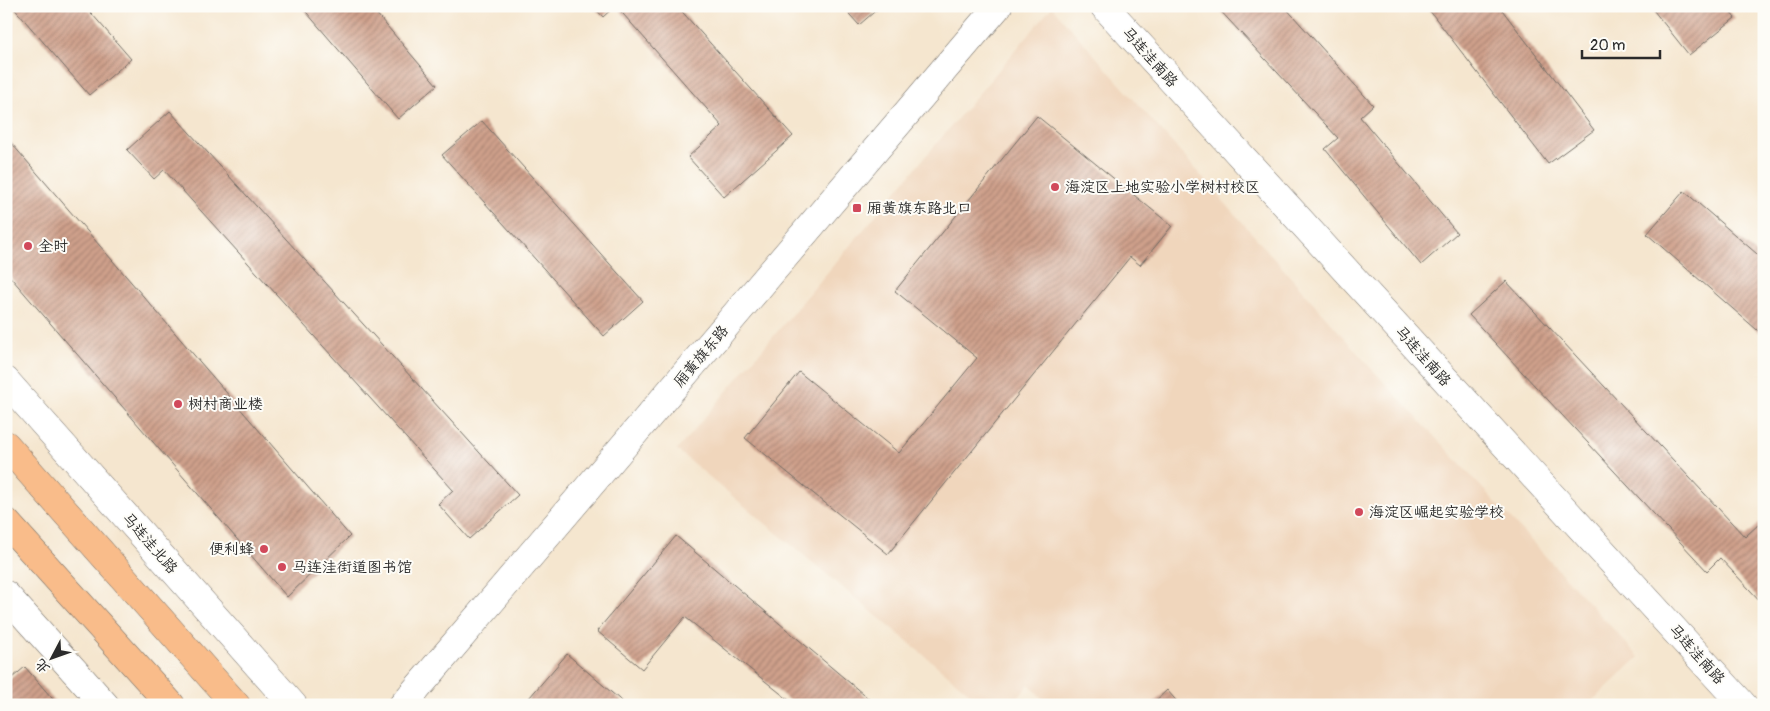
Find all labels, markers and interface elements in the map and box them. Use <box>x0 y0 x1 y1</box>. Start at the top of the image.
street label: 马连洼南路 <box>1117 23 1182 92</box>
scale bar <box>1582 28 1660 60</box>
text: 20 m <box>1590 36 1625 55</box>
place label: 海淀区上地实验小学树村校区 <box>1065 178 1260 197</box>
marker: 海淀区上地实验小学树村校区 <box>1049 181 1061 193</box>
place label: 厢黄旗东路北口 <box>867 199 972 218</box>
marker: 厢黄旗东路北口 <box>851 202 863 214</box>
place label: 全时 <box>38 237 68 256</box>
marker: 全时 <box>22 240 34 252</box>
street label: 厢黄旗东路 <box>670 321 733 391</box>
street label: 马连洼南路 <box>1390 322 1455 391</box>
place label: 树村商业楼 <box>188 395 263 414</box>
marker: 树村商业楼 <box>172 398 184 410</box>
place label: 海淀区崛起实验学校 <box>1369 503 1504 522</box>
marker: 海淀区崛起实验学校 <box>1353 506 1365 518</box>
street label: 马连洼北路 <box>118 509 181 578</box>
place label: 便利蜂 <box>209 540 254 559</box>
marker: 便利蜂 <box>258 543 270 555</box>
place label: 马连洼街道图书馆 <box>292 558 412 577</box>
marker: 马连洼街道图书馆 <box>276 561 288 573</box>
street label: 马连洼南路 <box>1664 620 1729 689</box>
north arrow <box>28 634 78 684</box>
text: 北 <box>32 655 54 677</box>

